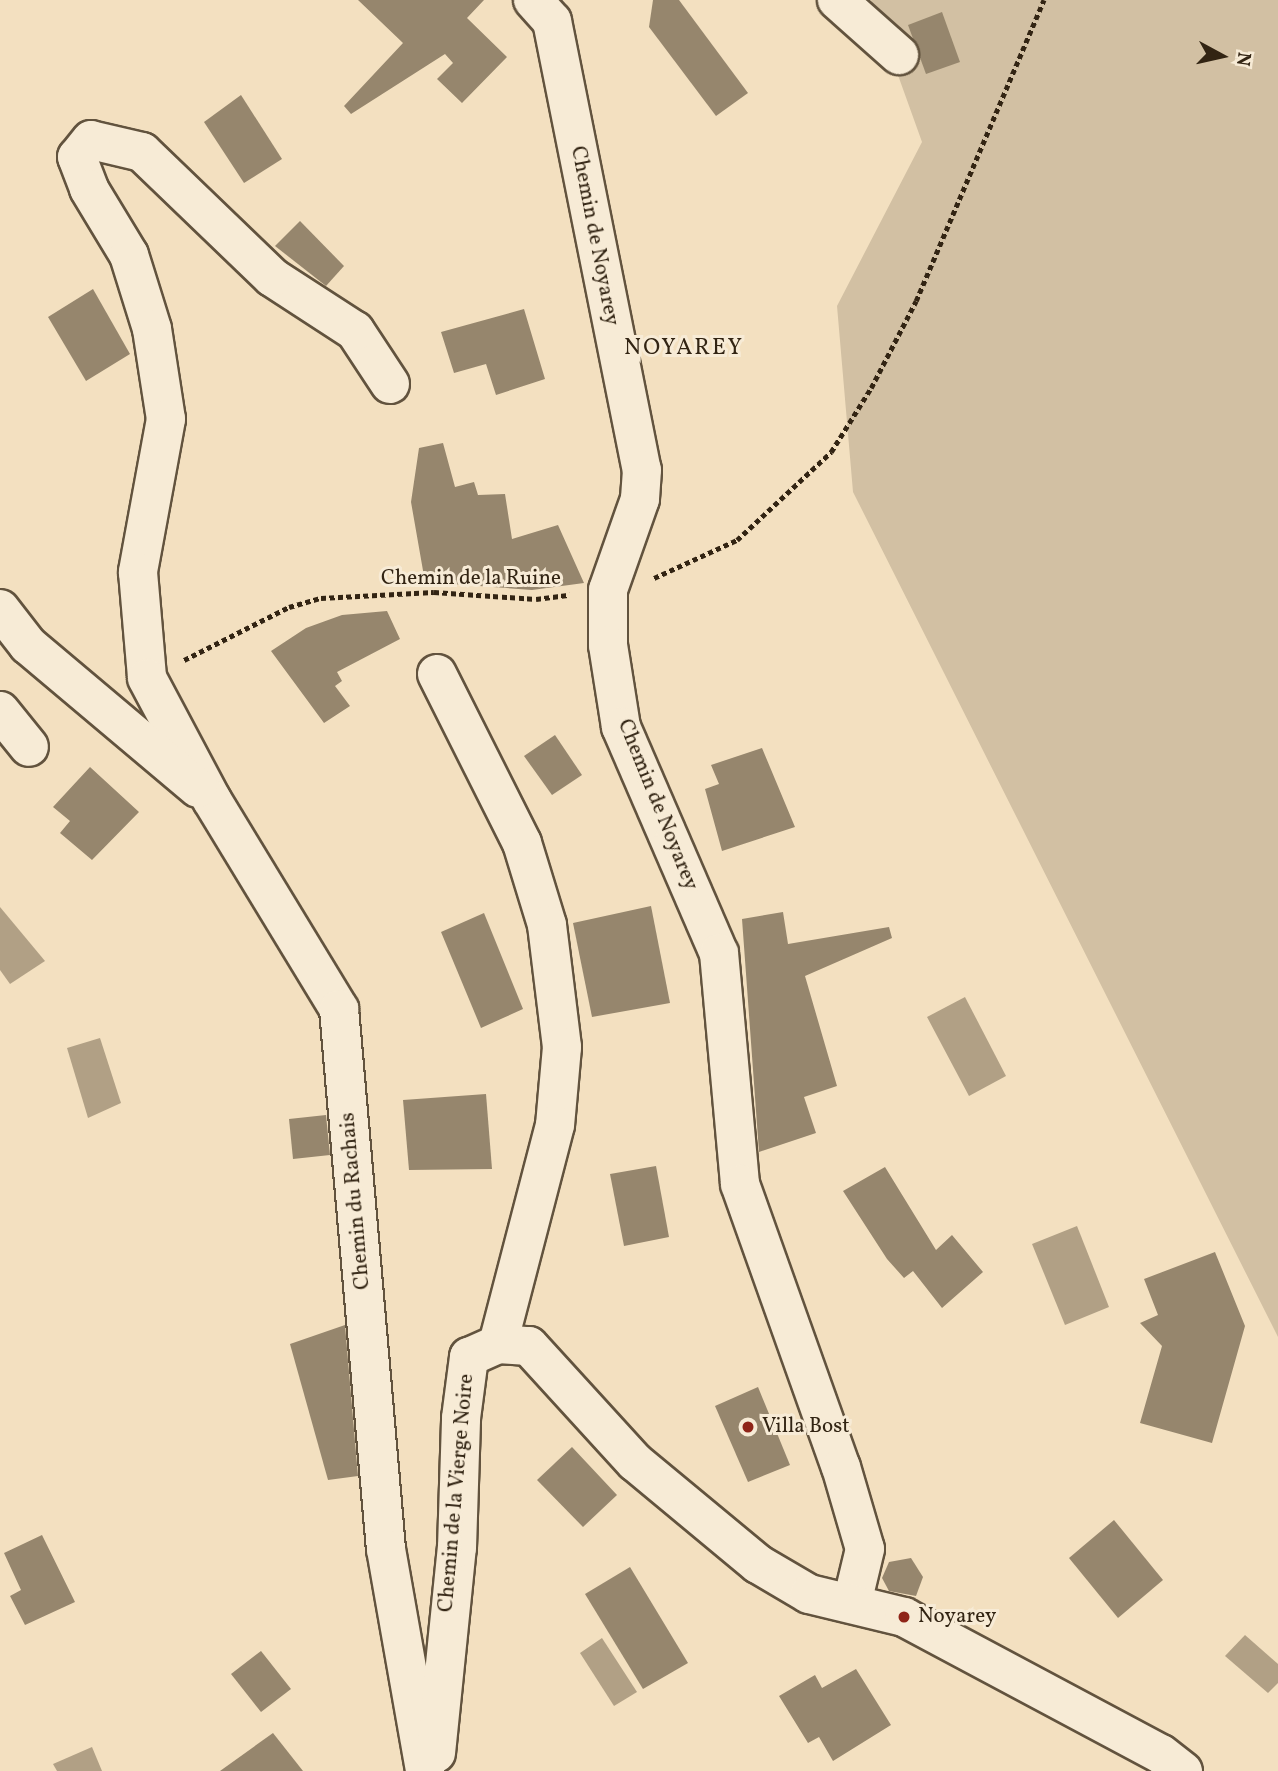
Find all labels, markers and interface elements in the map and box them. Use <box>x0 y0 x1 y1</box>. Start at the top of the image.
north arrow <box>1187 21 1257 91</box>
text: N <box>1229 50 1257 68</box>
street label: Chemin de Noyarey <box>564 144 624 328</box>
district label: NOYAREY <box>625 334 743 362</box>
street label: Chemin de la Ruine <box>381 566 561 592</box>
street label: Chemin de Noyarey <box>611 716 703 894</box>
street label: Chemin du Rachais <box>336 1111 376 1291</box>
street label: Chemin de la Vierge Noire <box>434 1372 480 1614</box>
place label: Villa Bost <box>762 1414 850 1440</box>
marker: Villa Bost <box>740 1419 756 1435</box>
place label: Noyarey <box>918 1604 996 1630</box>
marker: Noyarey <box>896 1609 912 1625</box>

